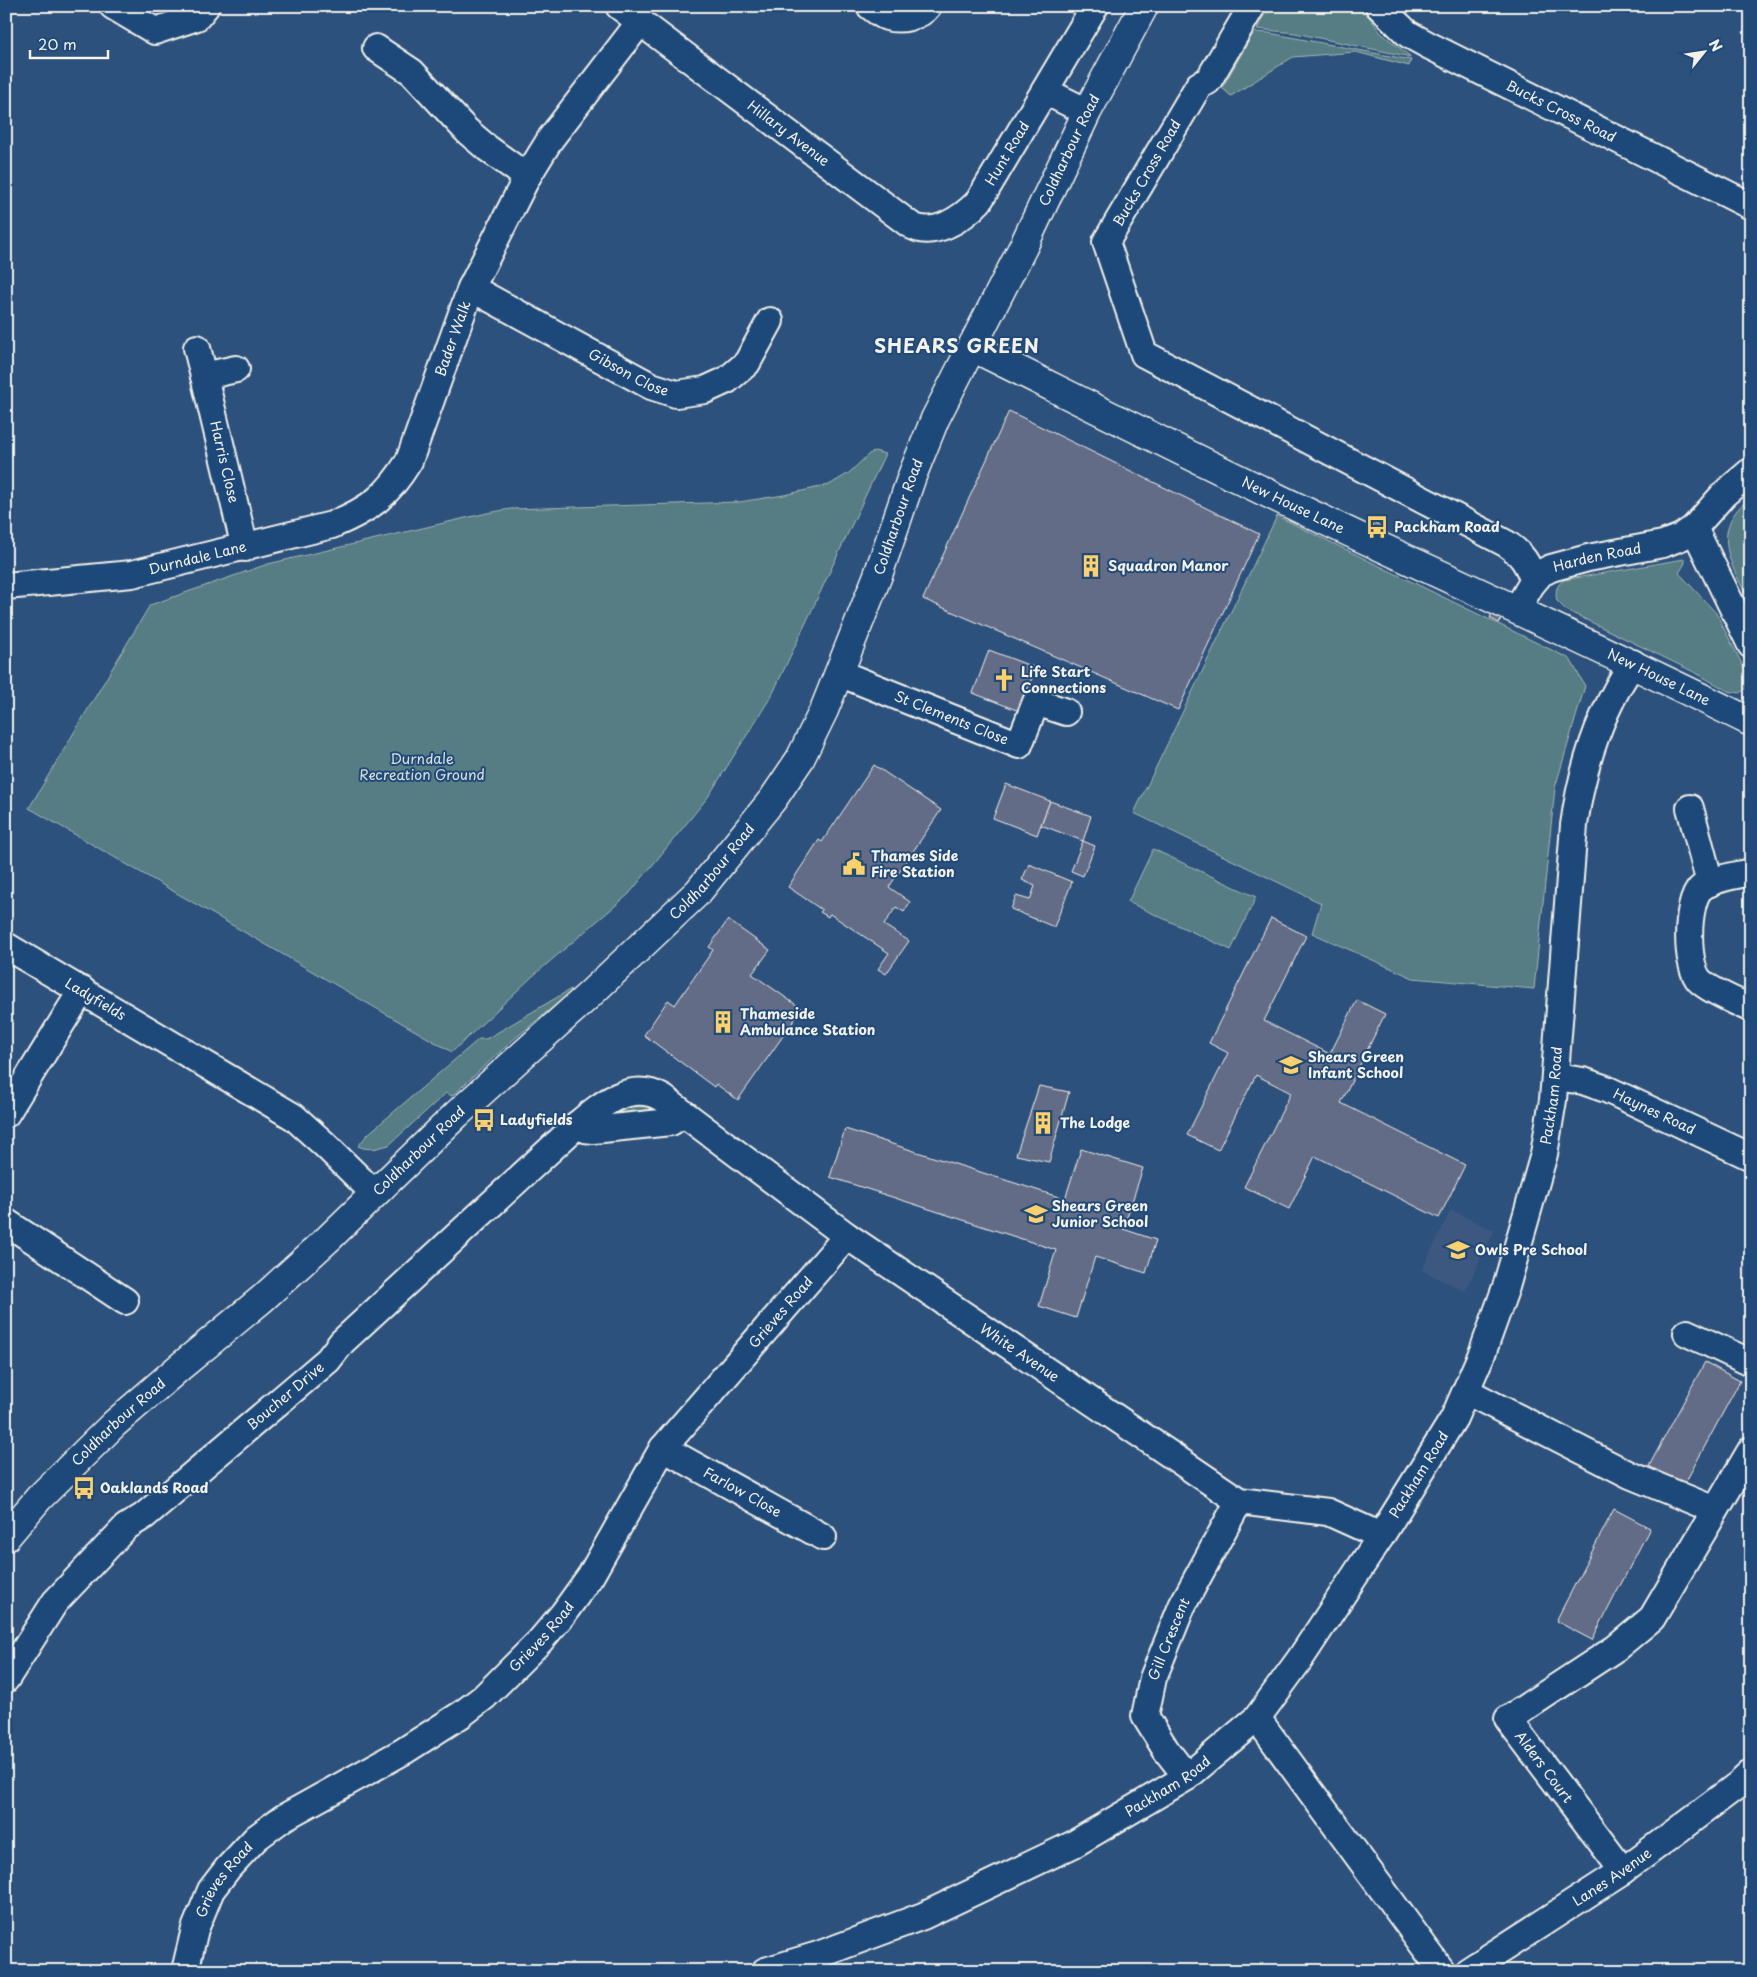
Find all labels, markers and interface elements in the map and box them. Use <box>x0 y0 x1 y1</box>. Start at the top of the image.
scale bar <box>30 28 108 60</box>
north arrow <box>1680 28 1730 78</box>
text: 20 m <box>38 32 77 55</box>
text: N <box>1704 35 1728 55</box>
street label: Bucks Cross Road <box>1503 75 1620 147</box>
street label: Coldharbour Road <box>1033 90 1105 209</box>
street label: Hillary Avenue <box>743 95 835 171</box>
street label: Bucks Cross Road <box>1107 115 1186 230</box>
street label: Hunt Road <box>980 117 1034 189</box>
street label: Bader Walk <box>429 297 476 379</box>
district label: SHEARS GREEN <box>874 331 1040 359</box>
street label: Gibson Close <box>585 343 672 401</box>
street label: Harris Close <box>205 419 245 505</box>
street label: Coldharbour Road <box>868 455 928 578</box>
street label: New House Lane <box>1238 471 1349 539</box>
bus stop icon: Packham Road <box>1364 514 1390 540</box>
place label: Packham Road <box>1394 516 1500 537</box>
street label: Durndale Lane <box>146 535 249 580</box>
street label: Harden Road <box>1551 537 1643 577</box>
building icon: Squadron Manor <box>1078 553 1104 579</box>
place label: Squadron Manor <box>1108 555 1229 576</box>
street label: New House Lane <box>1604 643 1714 711</box>
place label: Life Start Connections <box>1021 661 1106 698</box>
church icon: Life Start Connections <box>991 667 1017 693</box>
street label: St Clements Close <box>891 685 1012 750</box>
park label: Durndale Recreation Ground <box>359 748 485 785</box>
street label: Coldharbour Road <box>664 819 759 924</box>
place label: Thames Side Fire Station <box>871 845 959 882</box>
public building icon: Thames Side Fire Station <box>841 851 867 877</box>
street label: Ladyfields <box>61 972 130 1025</box>
place label: Thameside Ambulance Station <box>740 1003 875 1040</box>
building icon: Thameside Ambulance Station <box>710 1009 736 1035</box>
place label: Shears Green Infant School <box>1308 1046 1404 1083</box>
street label: Packham Road <box>1535 1046 1567 1146</box>
school or university icon: Shears Green Infant School <box>1278 1052 1304 1078</box>
street label: Haynes Road <box>1610 1083 1699 1140</box>
street label: Coldharbour Road <box>368 1101 469 1200</box>
bus stop icon: Ladyfields <box>471 1107 497 1133</box>
place label: Ladyfields <box>500 1109 573 1130</box>
building icon: The Lodge <box>1030 1110 1056 1136</box>
place label: The Lodge <box>1060 1112 1131 1133</box>
place label: Shears Green Junior School <box>1052 1195 1148 1232</box>
school or university icon: Shears Green Junior School <box>1023 1201 1049 1227</box>
school or university icon: Owls Pre School <box>1445 1237 1471 1263</box>
place label: Owls Pre School <box>1475 1239 1587 1260</box>
street label: Grieves Road <box>743 1271 818 1353</box>
street label: White Avenue <box>976 1318 1064 1387</box>
street label: Boucher Drive <box>242 1357 328 1435</box>
street label: Coldharbour Road <box>66 1373 170 1471</box>
street label: Packham Road <box>1384 1427 1453 1522</box>
street label: Farlow Close <box>700 1462 786 1522</box>
bus stop icon: Oaklands Road <box>71 1475 97 1501</box>
place label: Oaklands Road <box>100 1477 209 1498</box>
street label: Gill Crescent <box>1142 1593 1195 1683</box>
street label: Grieves Road <box>504 1597 579 1677</box>
street label: Alders Court <box>1510 1726 1579 1807</box>
street label: Packham Road <box>1121 1750 1215 1821</box>
street label: Grieves Road <box>190 1837 257 1921</box>
street label: Lanes Avenue <box>1568 1842 1656 1911</box>

